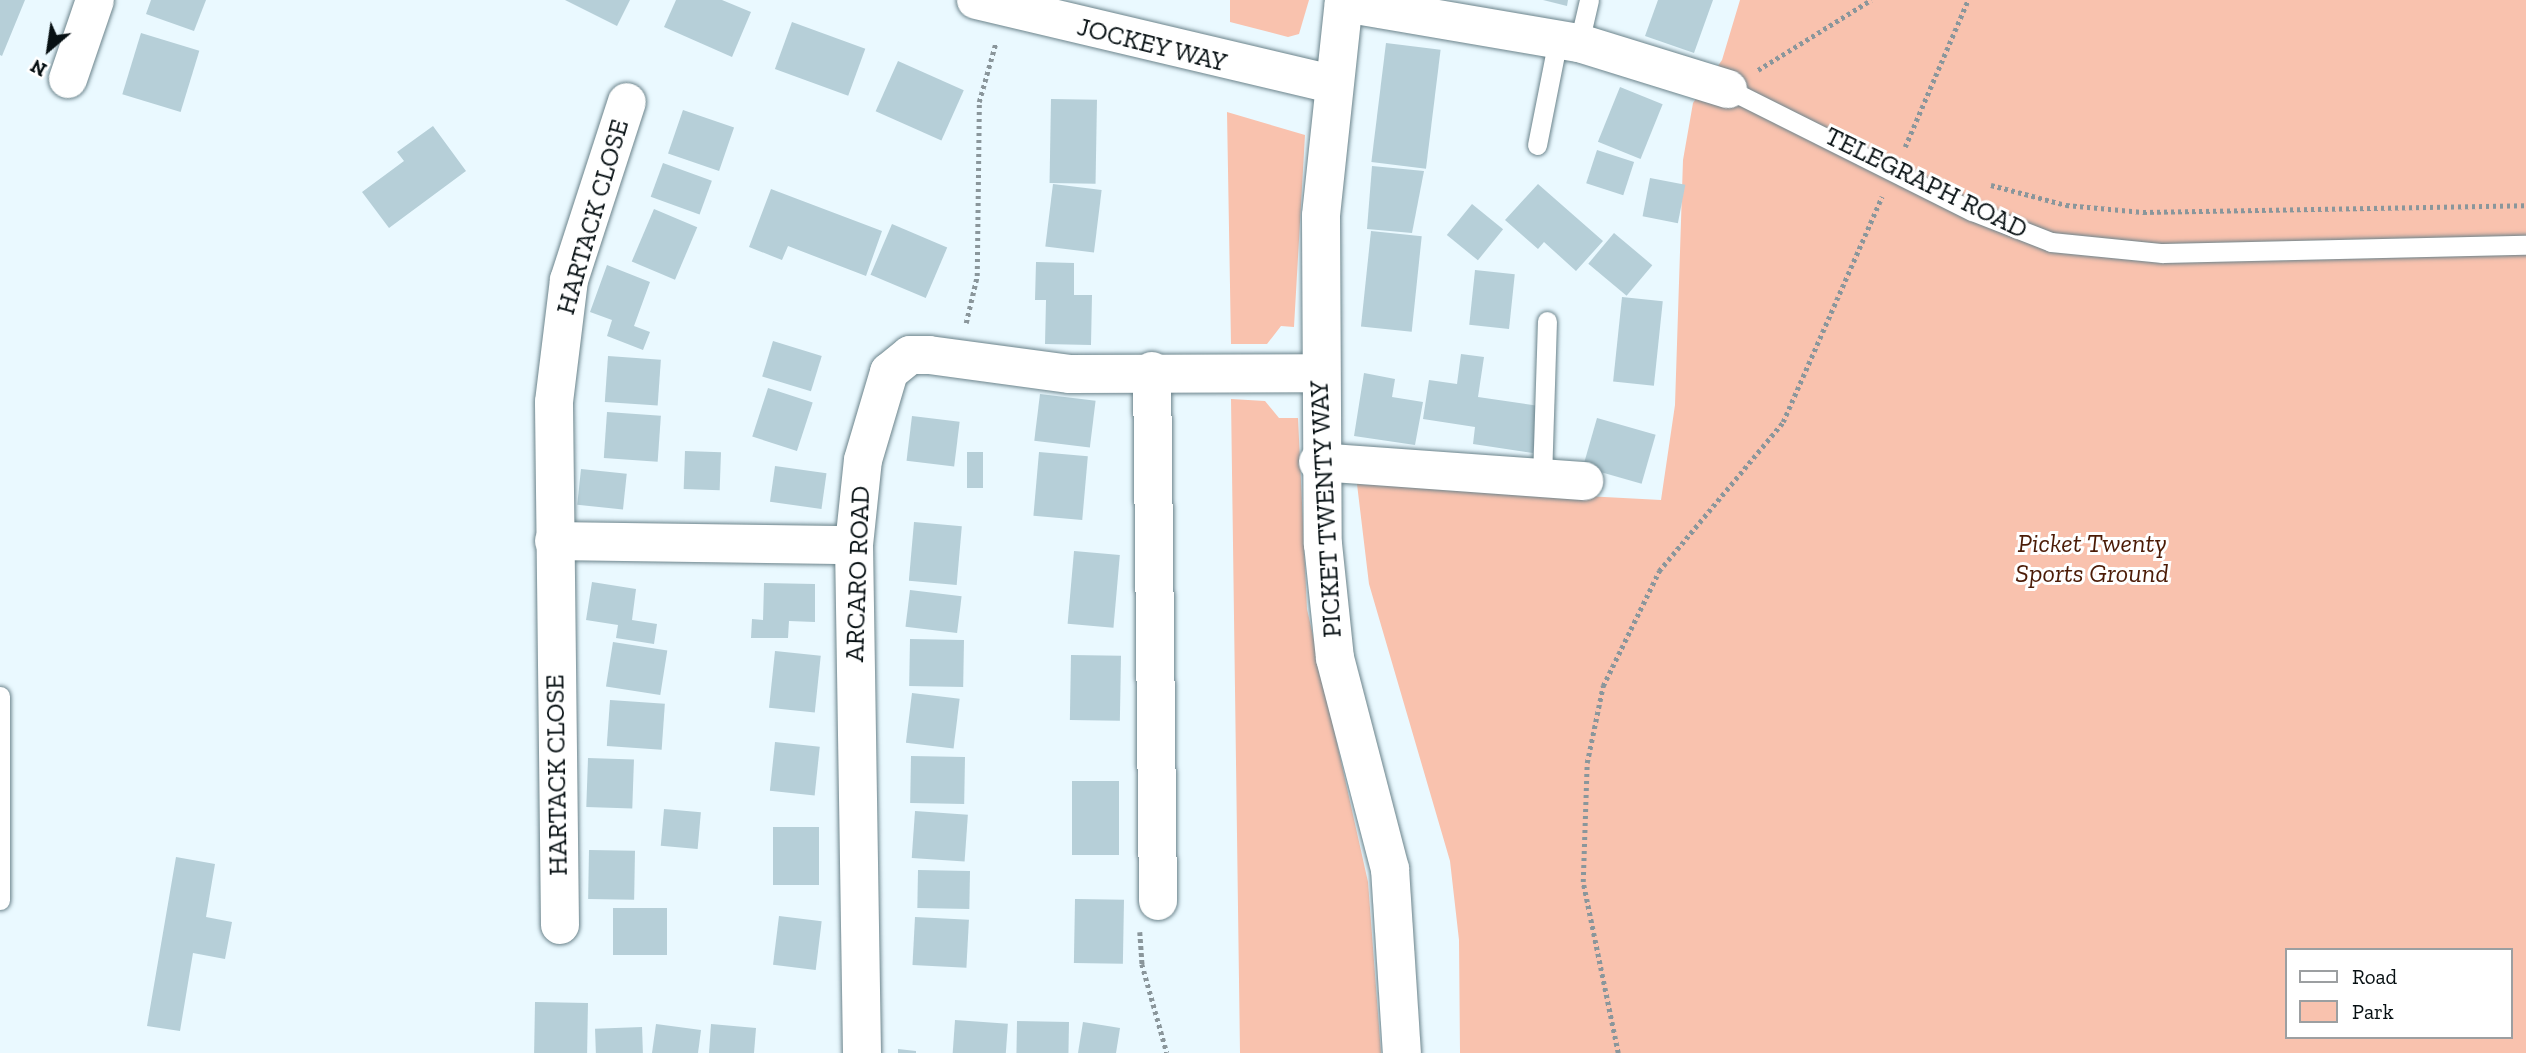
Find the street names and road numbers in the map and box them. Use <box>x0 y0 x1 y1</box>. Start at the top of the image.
street label: JOCKEY WAY <box>1073 11 1231 79</box>
street label: HARTACK CLOSE <box>550 116 636 318</box>
street label: TELEGRAPH ROAD <box>1820 120 2032 246</box>
street label: PICKET TWENTY WAY <box>1304 378 1348 640</box>
street label: ARCARO ROAD <box>839 485 877 663</box>
street label: HARTACK CLOSE <box>540 674 574 876</box>

